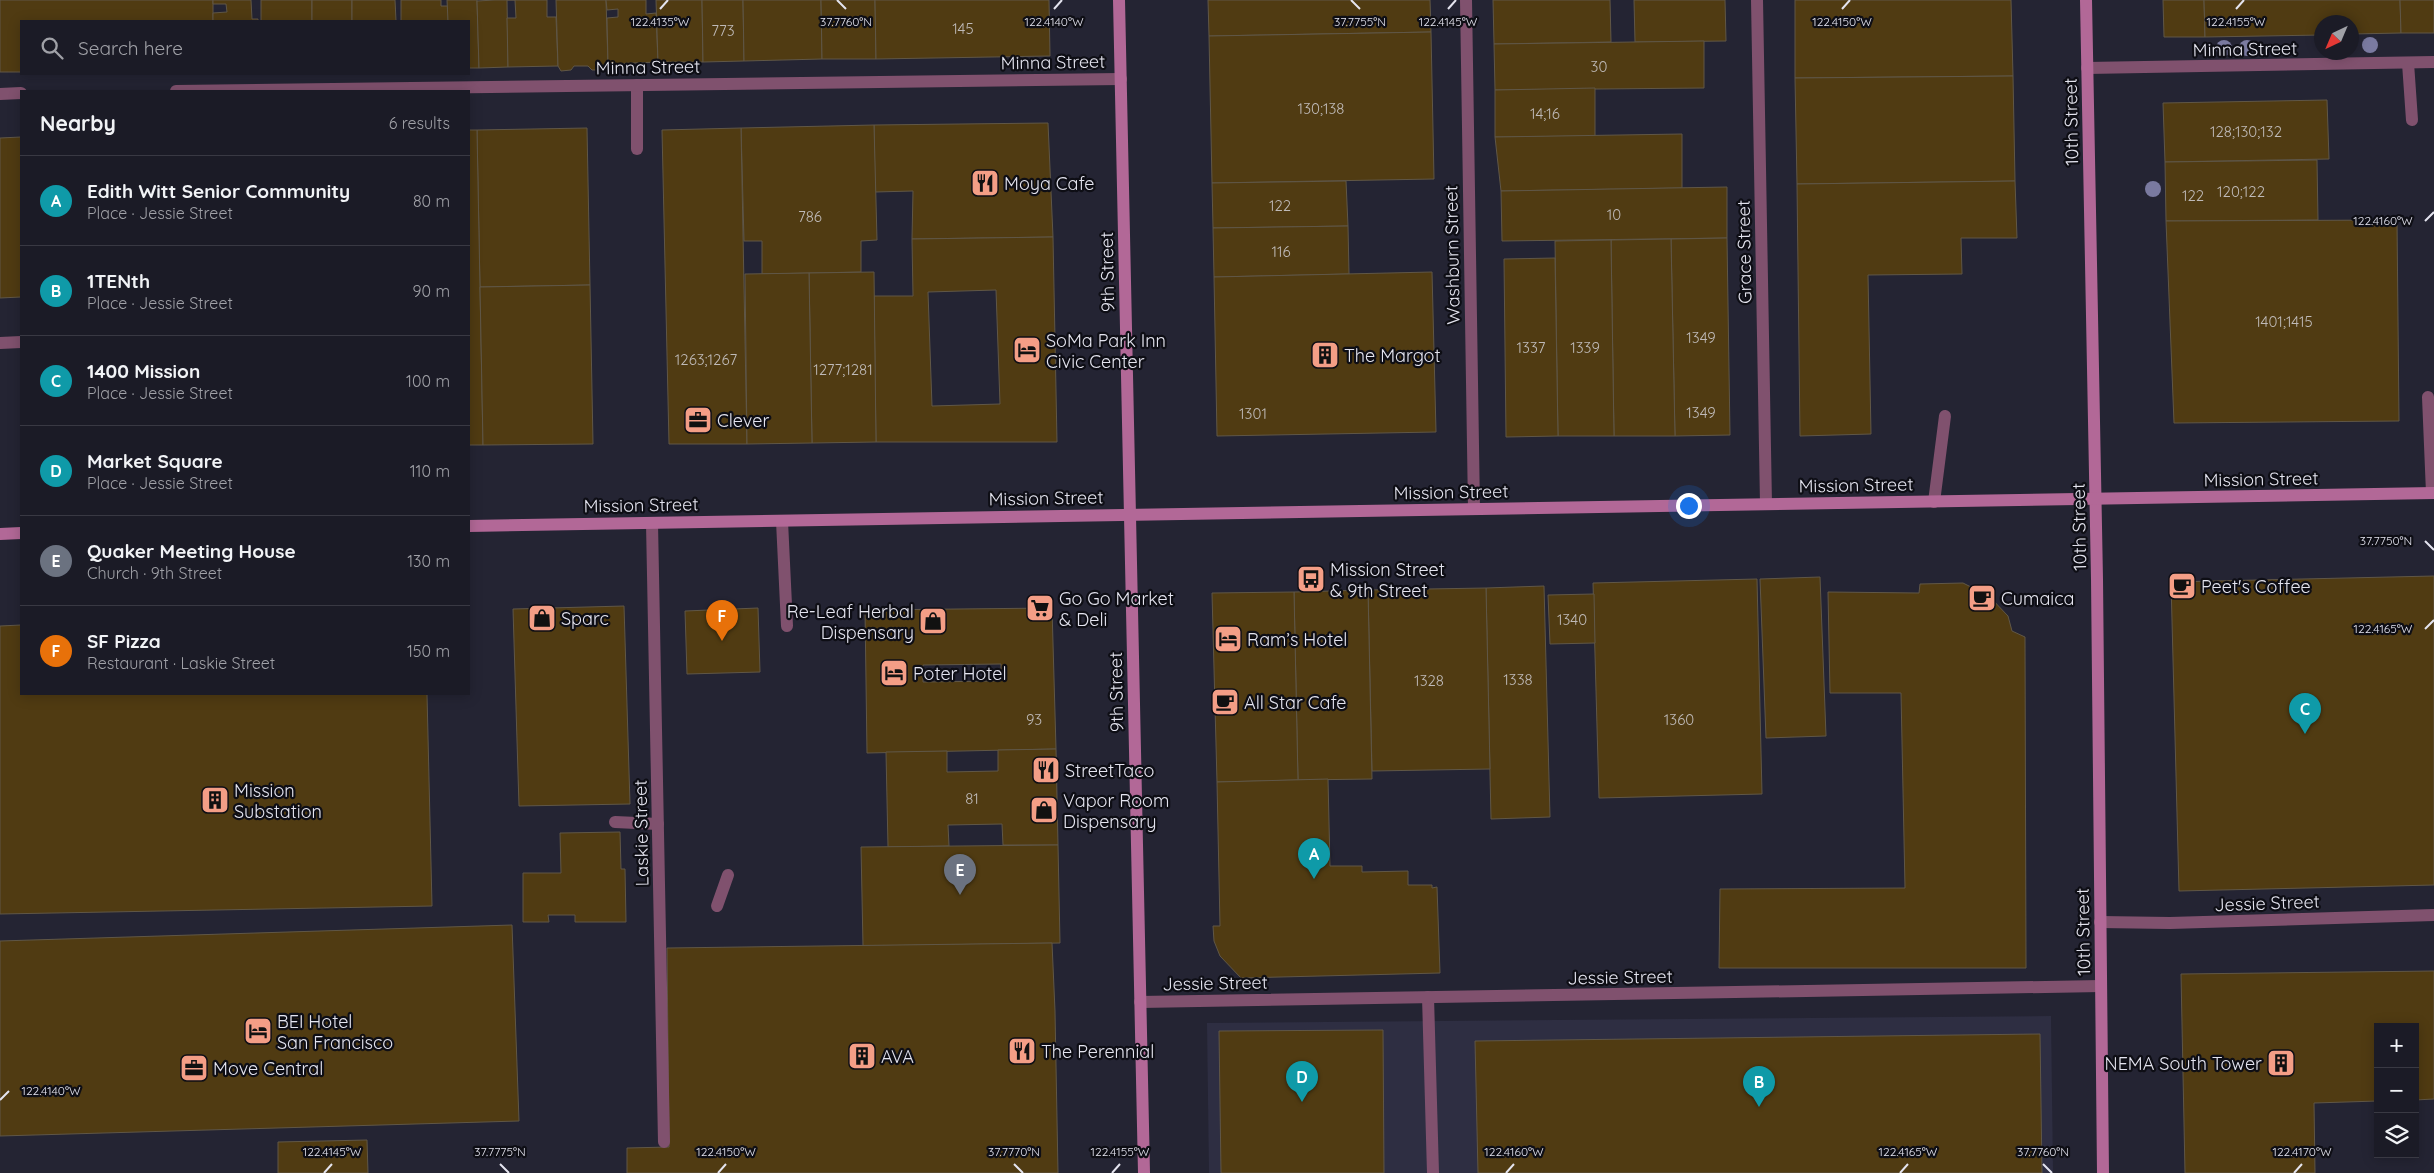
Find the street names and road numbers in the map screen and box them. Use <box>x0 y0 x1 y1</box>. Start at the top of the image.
street label: Minna Street <box>2193 37 2297 61</box>
street label: Minna Street <box>1001 50 1105 74</box>
street label: Minna Street <box>596 55 700 79</box>
street label: 10th Street <box>2059 78 2083 166</box>
street label: Washburn Street <box>1439 185 1465 325</box>
street label: Grace Street <box>1732 200 1756 304</box>
street label: 9th Street <box>1095 232 1119 312</box>
street label: Mission Street <box>2203 466 2319 492</box>
street label: Mission Street <box>1798 472 1914 498</box>
street label: Mission Street <box>1393 479 1509 505</box>
street label: 10th Street <box>2067 483 2091 571</box>
street label: Mission Street <box>988 485 1104 511</box>
street label: Mission Street <box>583 492 699 518</box>
street label: 9th Street <box>1104 652 1128 732</box>
street label: Laskie Street <box>629 779 653 887</box>
street label: 10th Street <box>2071 888 2095 976</box>
street label: Jessie Street <box>2214 890 2320 916</box>
street label: Jessie Street <box>1567 965 1673 989</box>
street label: Jessie Street <box>1162 971 1268 995</box>

